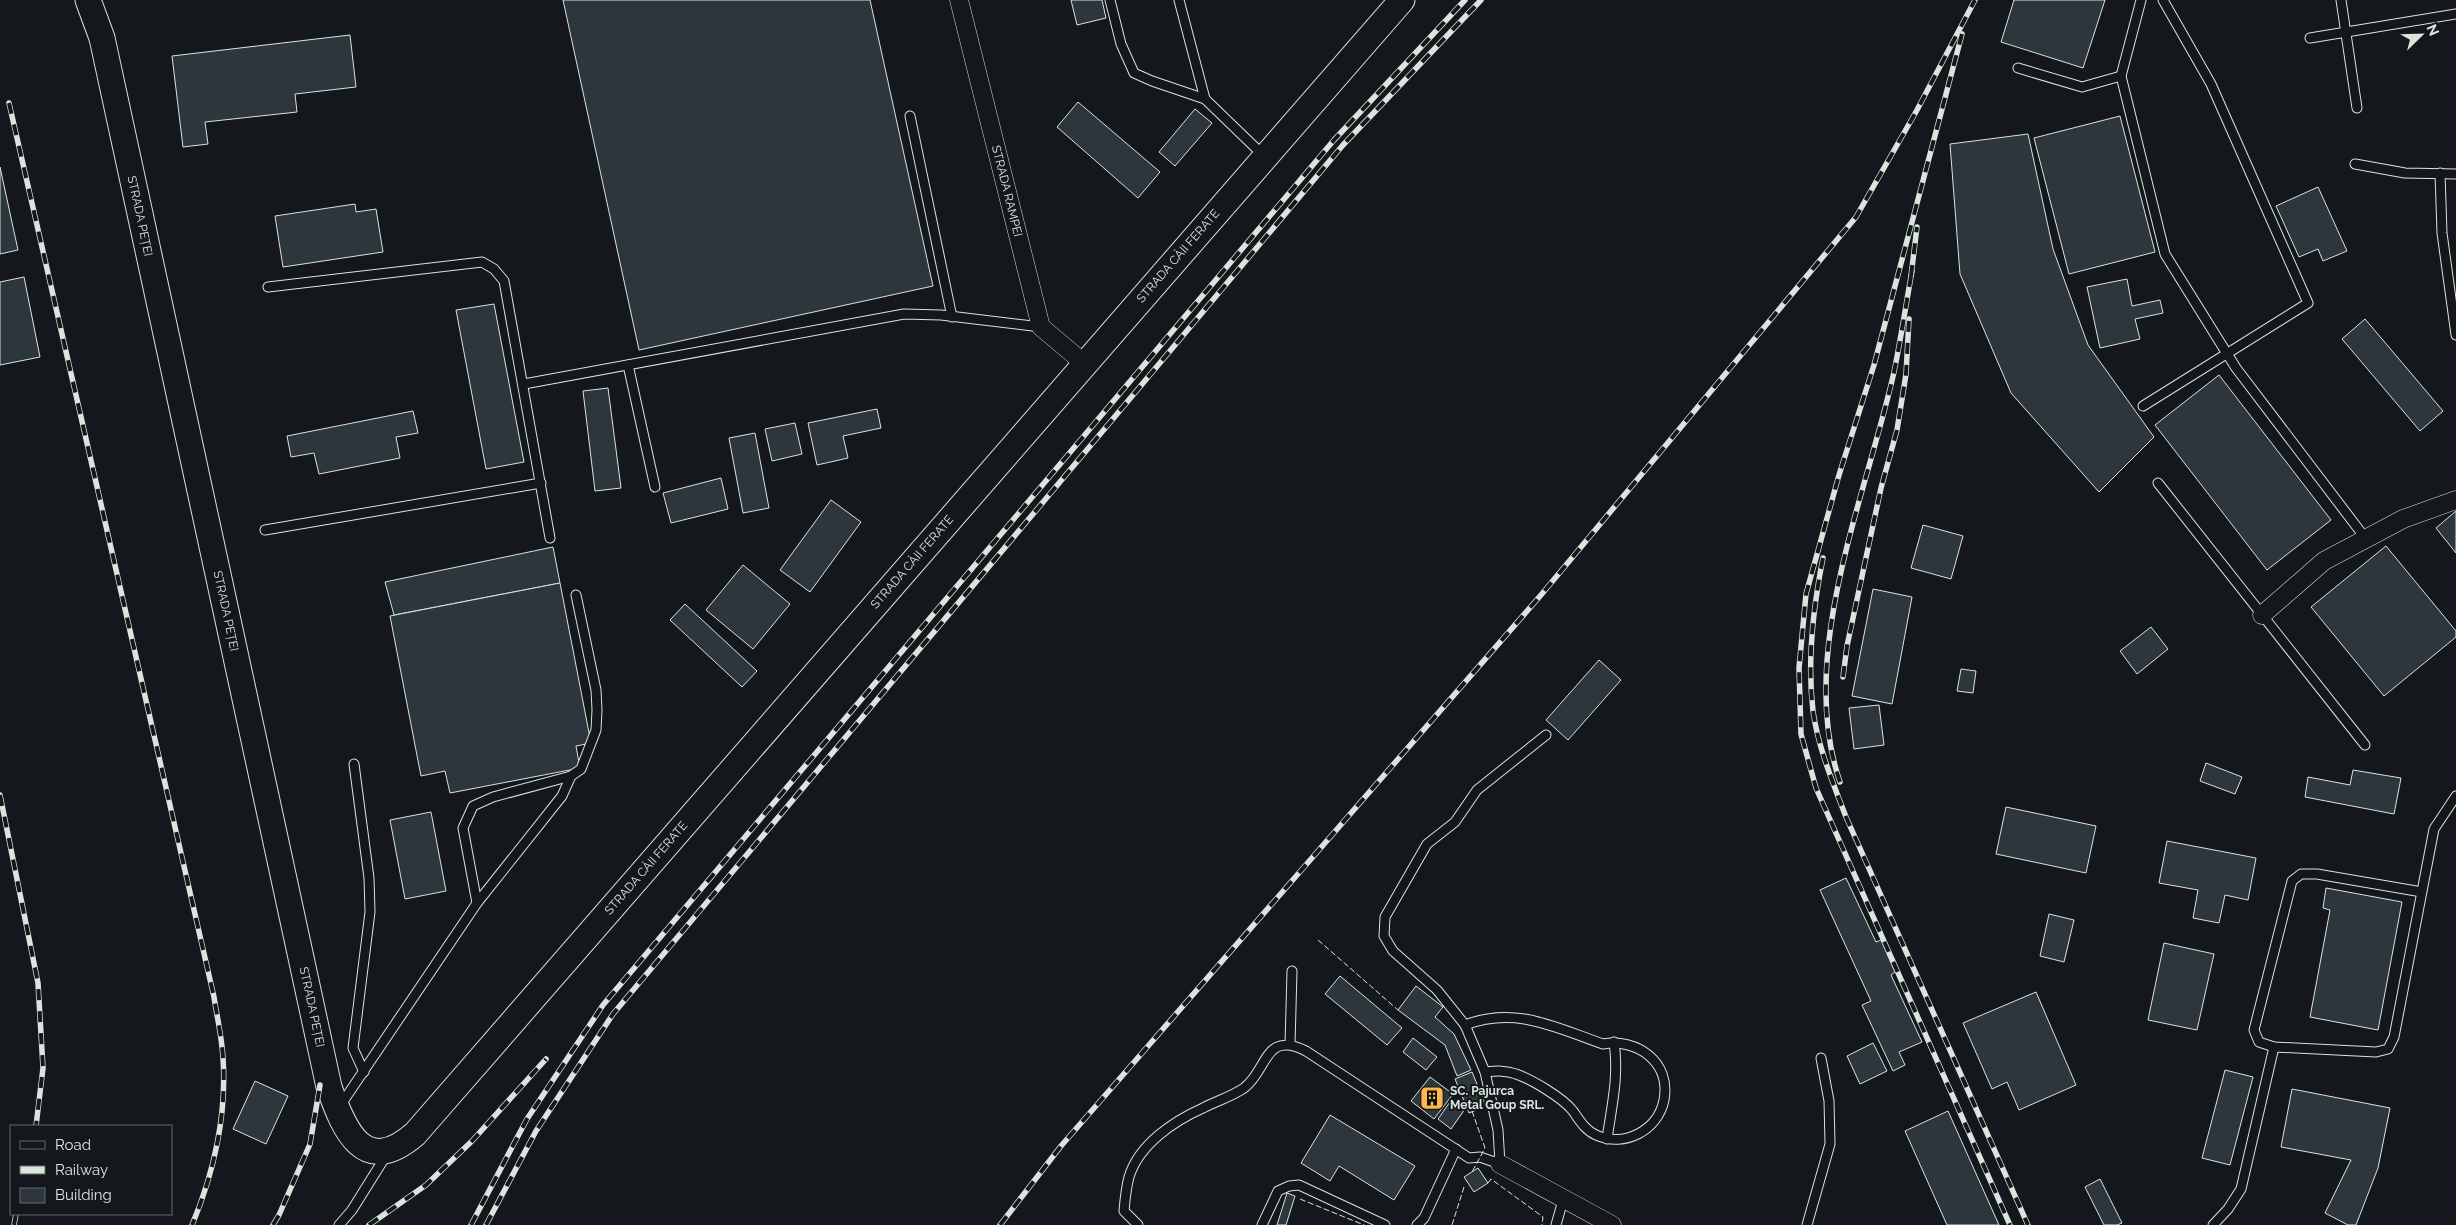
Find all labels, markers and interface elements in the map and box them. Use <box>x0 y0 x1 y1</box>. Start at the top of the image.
north arrow <box>2396 10 2446 60</box>
text: N <box>2424 22 2442 38</box>
street label: STRADA RAMPEI <box>989 144 1025 238</box>
street label: STRADA PEȚEI <box>125 174 155 258</box>
street label: STRADA CĂII FERATE <box>1134 207 1222 305</box>
street label: STRADA CĂII FERATE <box>868 513 956 611</box>
street label: STRADA PEȚEI <box>211 569 241 653</box>
street label: STRADA CĂII FERATE <box>602 819 690 917</box>
street label: STRADA PEȚEI <box>297 965 327 1049</box>
place label: SC. Pajurca Metal Goup SRL. <box>1450 1084 1544 1112</box>
building icon: SC. Pajurca Metal Goup SRL. <box>1419 1085 1445 1111</box>
legend <box>10 1125 172 1215</box>
text: Road <box>55 1136 91 1154</box>
text: Railway <box>55 1161 108 1179</box>
text: Building <box>55 1186 112 1204</box>

